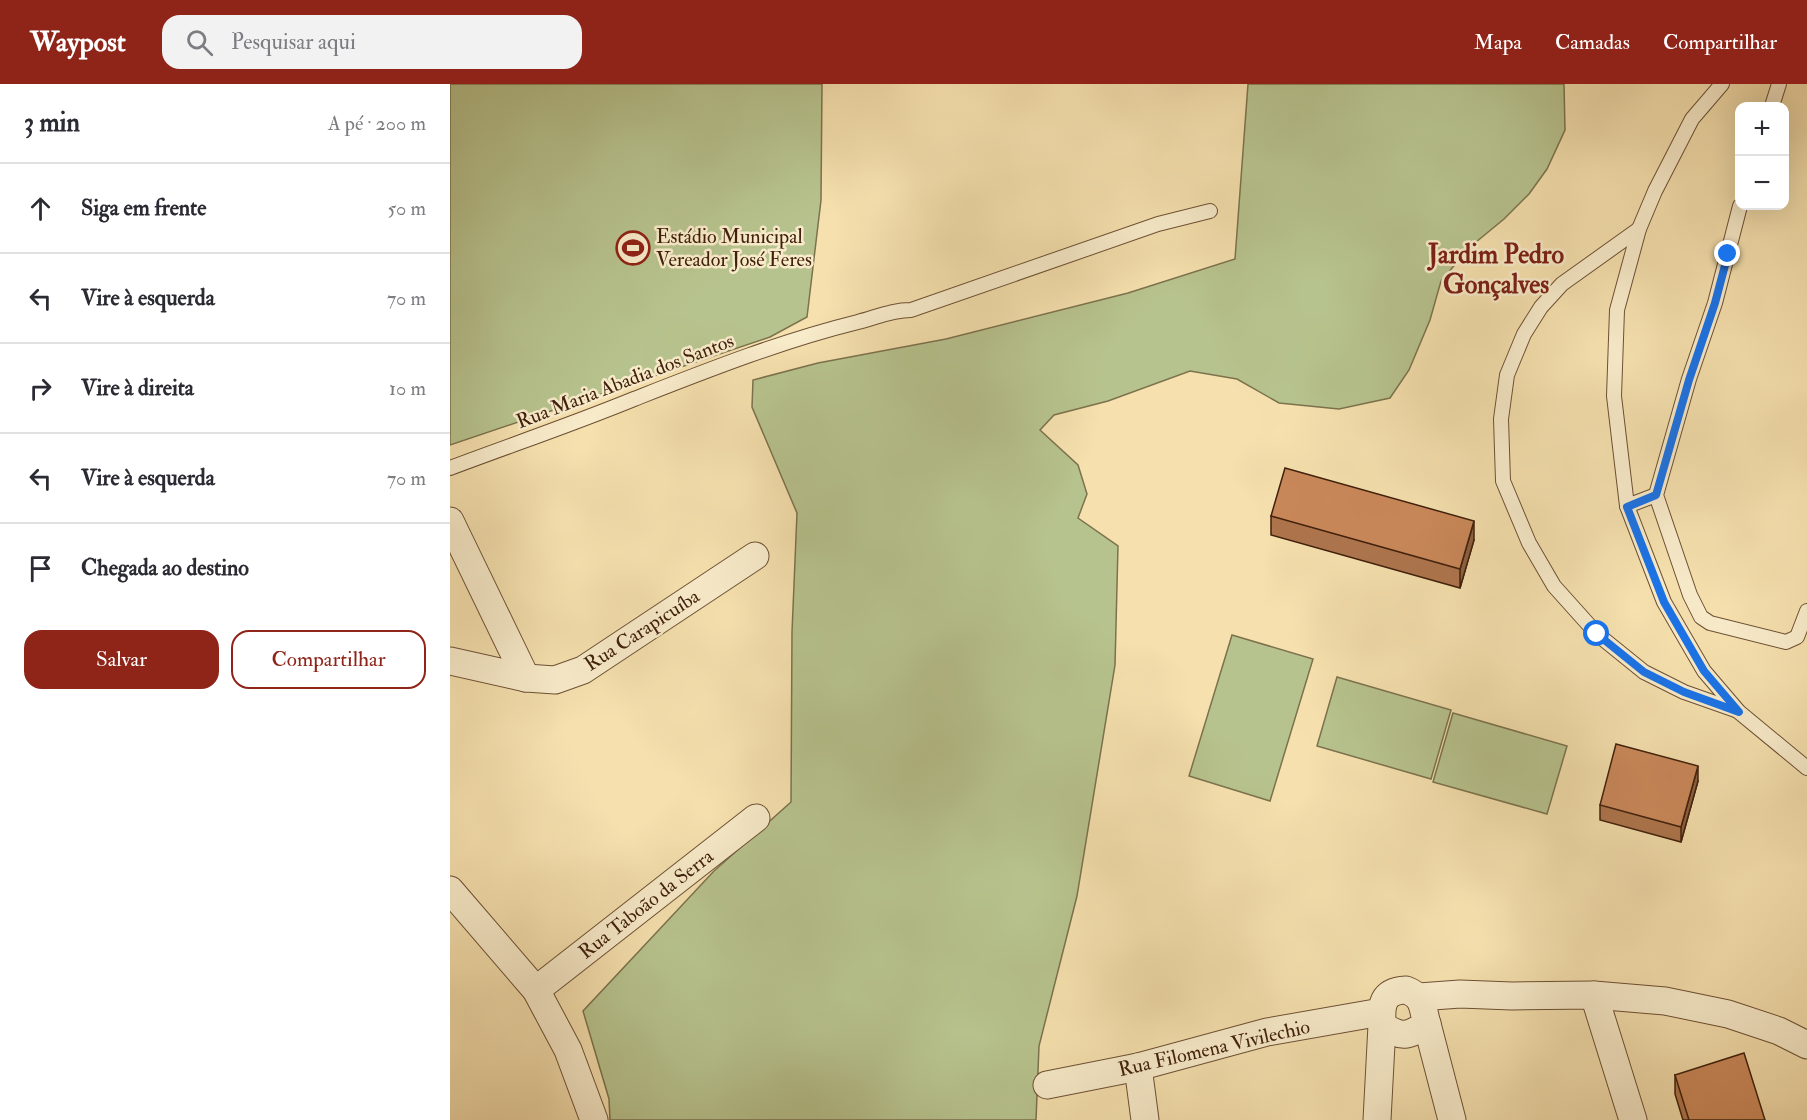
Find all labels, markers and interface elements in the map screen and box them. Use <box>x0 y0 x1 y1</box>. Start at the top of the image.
search box <box>162 15 582 69</box>
text: Waypost <box>30 25 126 60</box>
icon: search <box>183 26 216 59</box>
text: Pesquisar aqui <box>231 28 356 56</box>
text: Mapa <box>1474 29 1522 56</box>
text: Camadas <box>1555 29 1630 56</box>
text: Compartilhar <box>1663 29 1777 56</box>
map controls <box>1735 102 1789 210</box>
button: + <box>1735 102 1789 156</box>
text: 3 min <box>24 107 80 139</box>
text: A pé · 200 m <box>328 111 426 136</box>
button: − <box>1735 156 1789 210</box>
icon: ahead <box>24 192 57 225</box>
text: Siga em frente <box>81 194 206 222</box>
text: 50 m <box>387 196 426 221</box>
place label: Estádio Municipal Vereador José Feres <box>656 224 812 272</box>
sports icon: Estádio Municipal Vereador José Feres <box>615 230 651 266</box>
district label: Jardim Pedro Gonçalves <box>1426 239 1564 301</box>
route end <box>1714 240 1740 266</box>
icon: left <box>24 282 57 315</box>
text: Vire à esquerda <box>81 284 215 312</box>
text: 70 m <box>387 286 426 311</box>
street label: Rua Maria Abadia dos Santos <box>513 328 737 434</box>
icon: right <box>24 372 57 405</box>
text: Vire à direita <box>81 374 194 402</box>
text: 10 m <box>389 376 426 401</box>
icon: left <box>24 462 57 495</box>
text: Vire à esquerda <box>81 464 215 492</box>
text: 70 m <box>387 466 426 491</box>
icon: arrive <box>24 552 57 585</box>
text: Chegada ao destino <box>81 554 249 582</box>
street label: Rua Carapicuíba <box>580 583 705 677</box>
route start <box>1583 620 1609 646</box>
button: Salvar <box>24 630 219 689</box>
button: Compartilhar <box>231 630 426 689</box>
street label: Rua Taboão da Serra <box>574 843 719 964</box>
street label: Rua Filomena Vivilechio <box>1116 1014 1312 1082</box>

